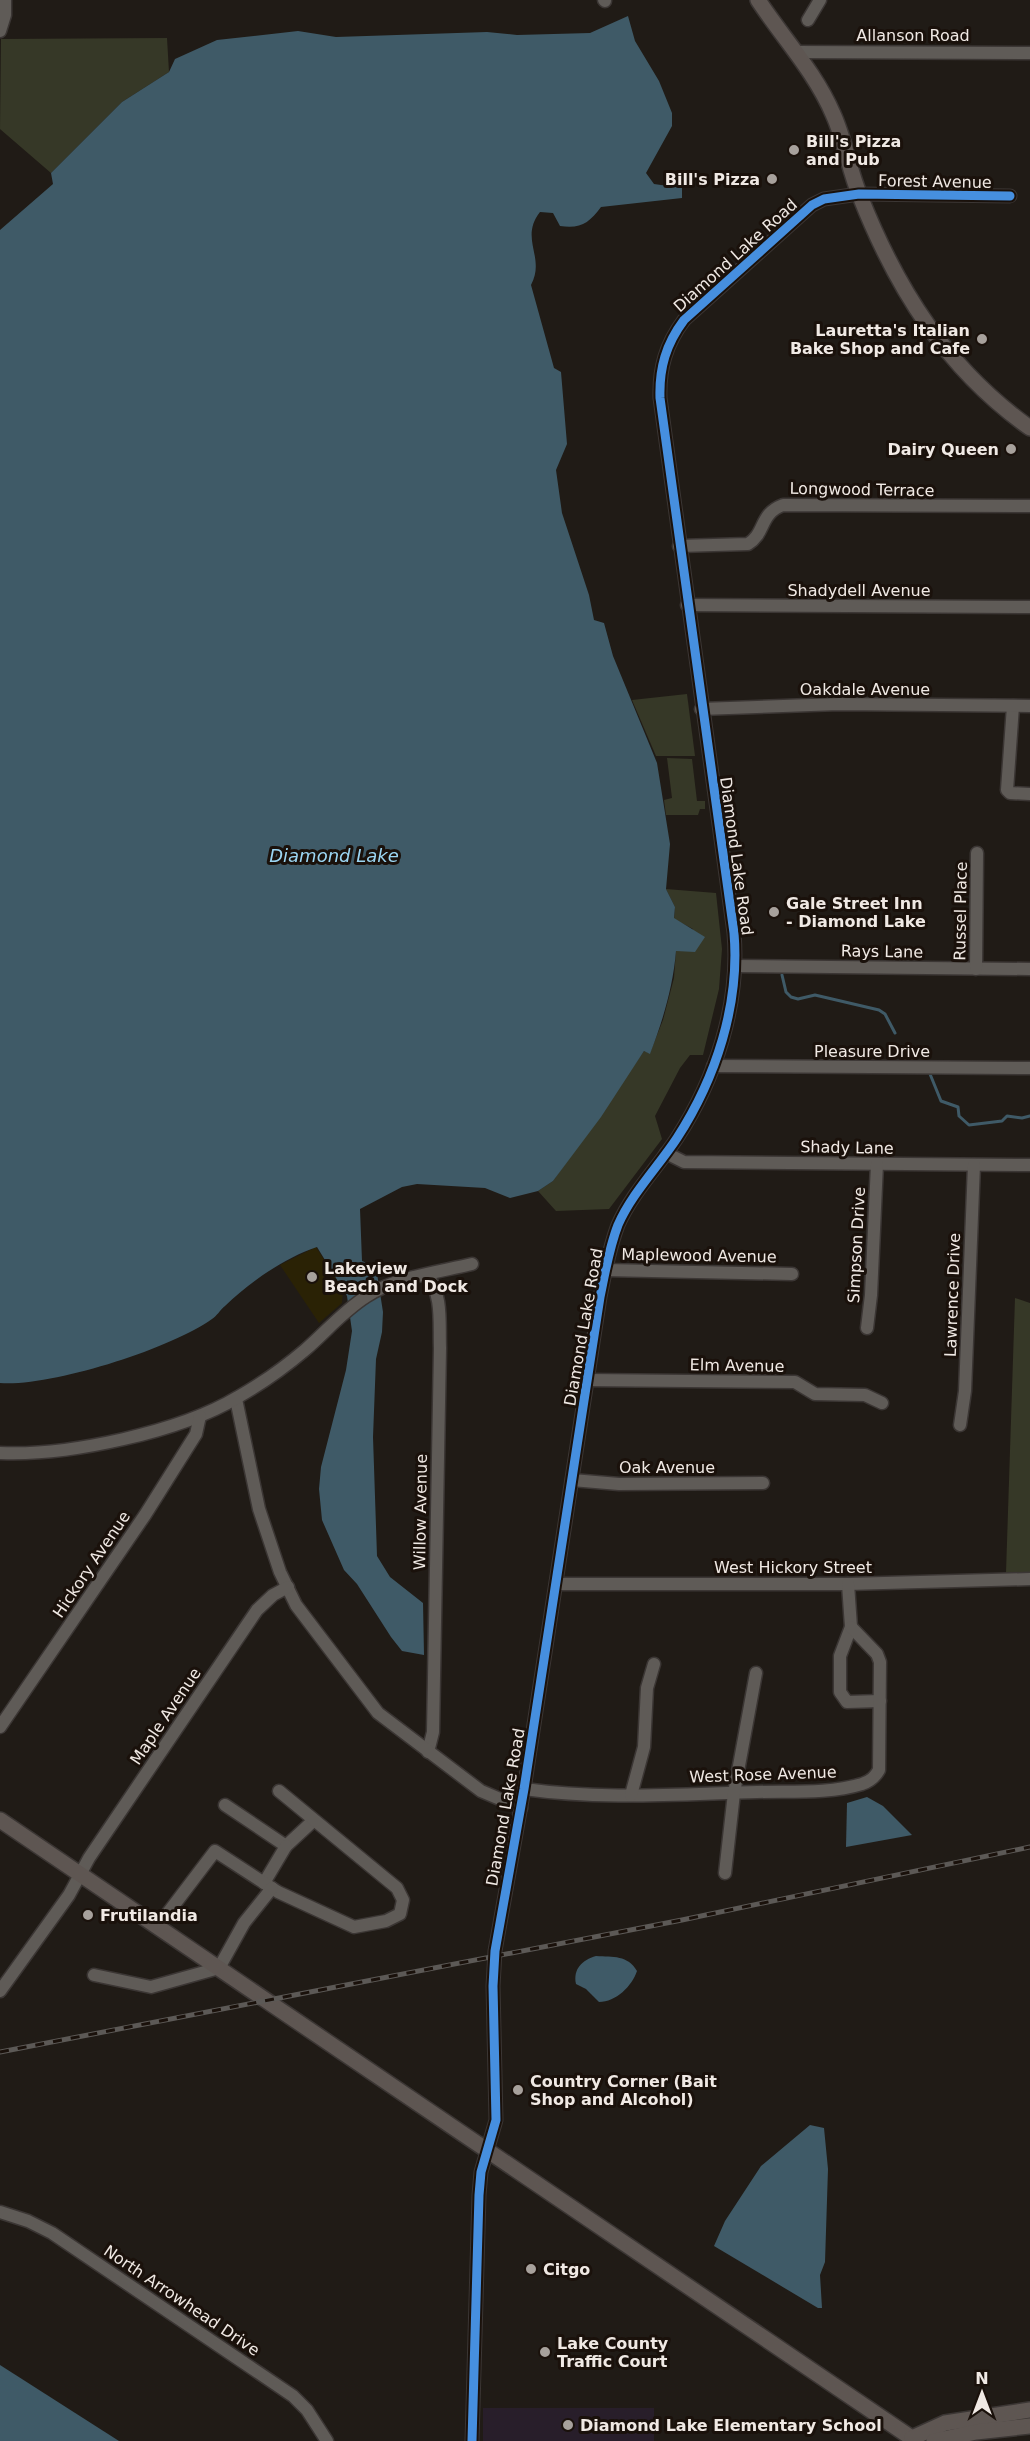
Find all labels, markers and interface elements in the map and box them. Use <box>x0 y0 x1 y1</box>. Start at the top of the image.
street label: Allanson Road <box>856 26 970 45</box>
place label: Bill's Pizza and Pub <box>806 132 901 169</box>
marker: Bill's Pizza and Pub <box>787 143 801 157</box>
place label: Bill's Pizza <box>665 170 760 189</box>
street label: Forest Avenue <box>878 171 992 192</box>
marker: Bill's Pizza <box>765 172 779 186</box>
street label: Diamond Lake Road <box>670 195 801 316</box>
place label: Lauretta's Italian Bake Shop and Cafe <box>790 321 970 358</box>
marker: Lauretta's Italian Bake Shop and Cafe <box>975 332 989 346</box>
place label: Dairy Queen <box>887 440 999 459</box>
marker: Dairy Queen <box>1004 442 1018 456</box>
street label: Longwood Terrace <box>789 479 935 500</box>
street label: Shadydell Avenue <box>787 581 931 600</box>
street label: Oakdale Avenue <box>800 680 930 699</box>
street label: Diamond Lake Road <box>716 776 757 937</box>
water label: Diamond Lake <box>269 845 399 866</box>
street label: Russel Place <box>950 861 971 961</box>
place label: Gale Street Inn - Diamond Lake <box>786 894 926 931</box>
marker: Gale Street Inn - Diamond Lake <box>767 905 781 919</box>
street label: Rays Lane <box>841 941 923 962</box>
street label: Pleasure Drive <box>814 1042 930 1061</box>
street label: Shady Lane <box>800 1137 894 1158</box>
street label: Simpson Drive <box>844 1186 869 1304</box>
street label: Lawrence Drive <box>941 1233 964 1358</box>
street label: Maplewood Avenue <box>621 1245 777 1266</box>
street label: Diamond Lake Road <box>560 1247 607 1407</box>
place label: Lakeview Beach and Dock <box>324 1259 468 1296</box>
marker: Lakeview Beach and Dock <box>305 1270 319 1284</box>
street label: Elm Avenue <box>689 1355 784 1376</box>
street label: Willow Avenue <box>410 1454 431 1570</box>
street label: Oak Avenue <box>619 1458 715 1477</box>
street label: Hickory Avenue <box>49 1507 134 1621</box>
street label: West Hickory Street <box>714 1558 872 1577</box>
street label: Maple Avenue <box>126 1664 205 1768</box>
street label: Diamond Lake Road <box>482 1727 529 1887</box>
street label: West Rose Avenue <box>689 1762 837 1787</box>
place label: Frutilandia <box>100 1906 198 1925</box>
marker: Frutilandia <box>81 1908 95 1922</box>
place label: Country Corner (Bait Shop and Alcohol) <box>530 2072 717 2109</box>
marker: Country Corner (Bait Shop and Alcohol) <box>511 2083 525 2097</box>
street label: North Arrowhead Drive <box>100 2241 263 2360</box>
place label: Citgo <box>543 2260 590 2279</box>
marker: Citgo <box>524 2262 538 2276</box>
place label: Lake County Traffic Court <box>557 2334 669 2371</box>
marker: Lake County Traffic Court <box>538 2345 552 2359</box>
north arrow <box>952 2363 1012 2423</box>
text: N <box>975 2369 989 2388</box>
place label: Diamond Lake Elementary School <box>580 2416 882 2435</box>
marker: Diamond Lake Elementary School <box>561 2418 575 2432</box>

